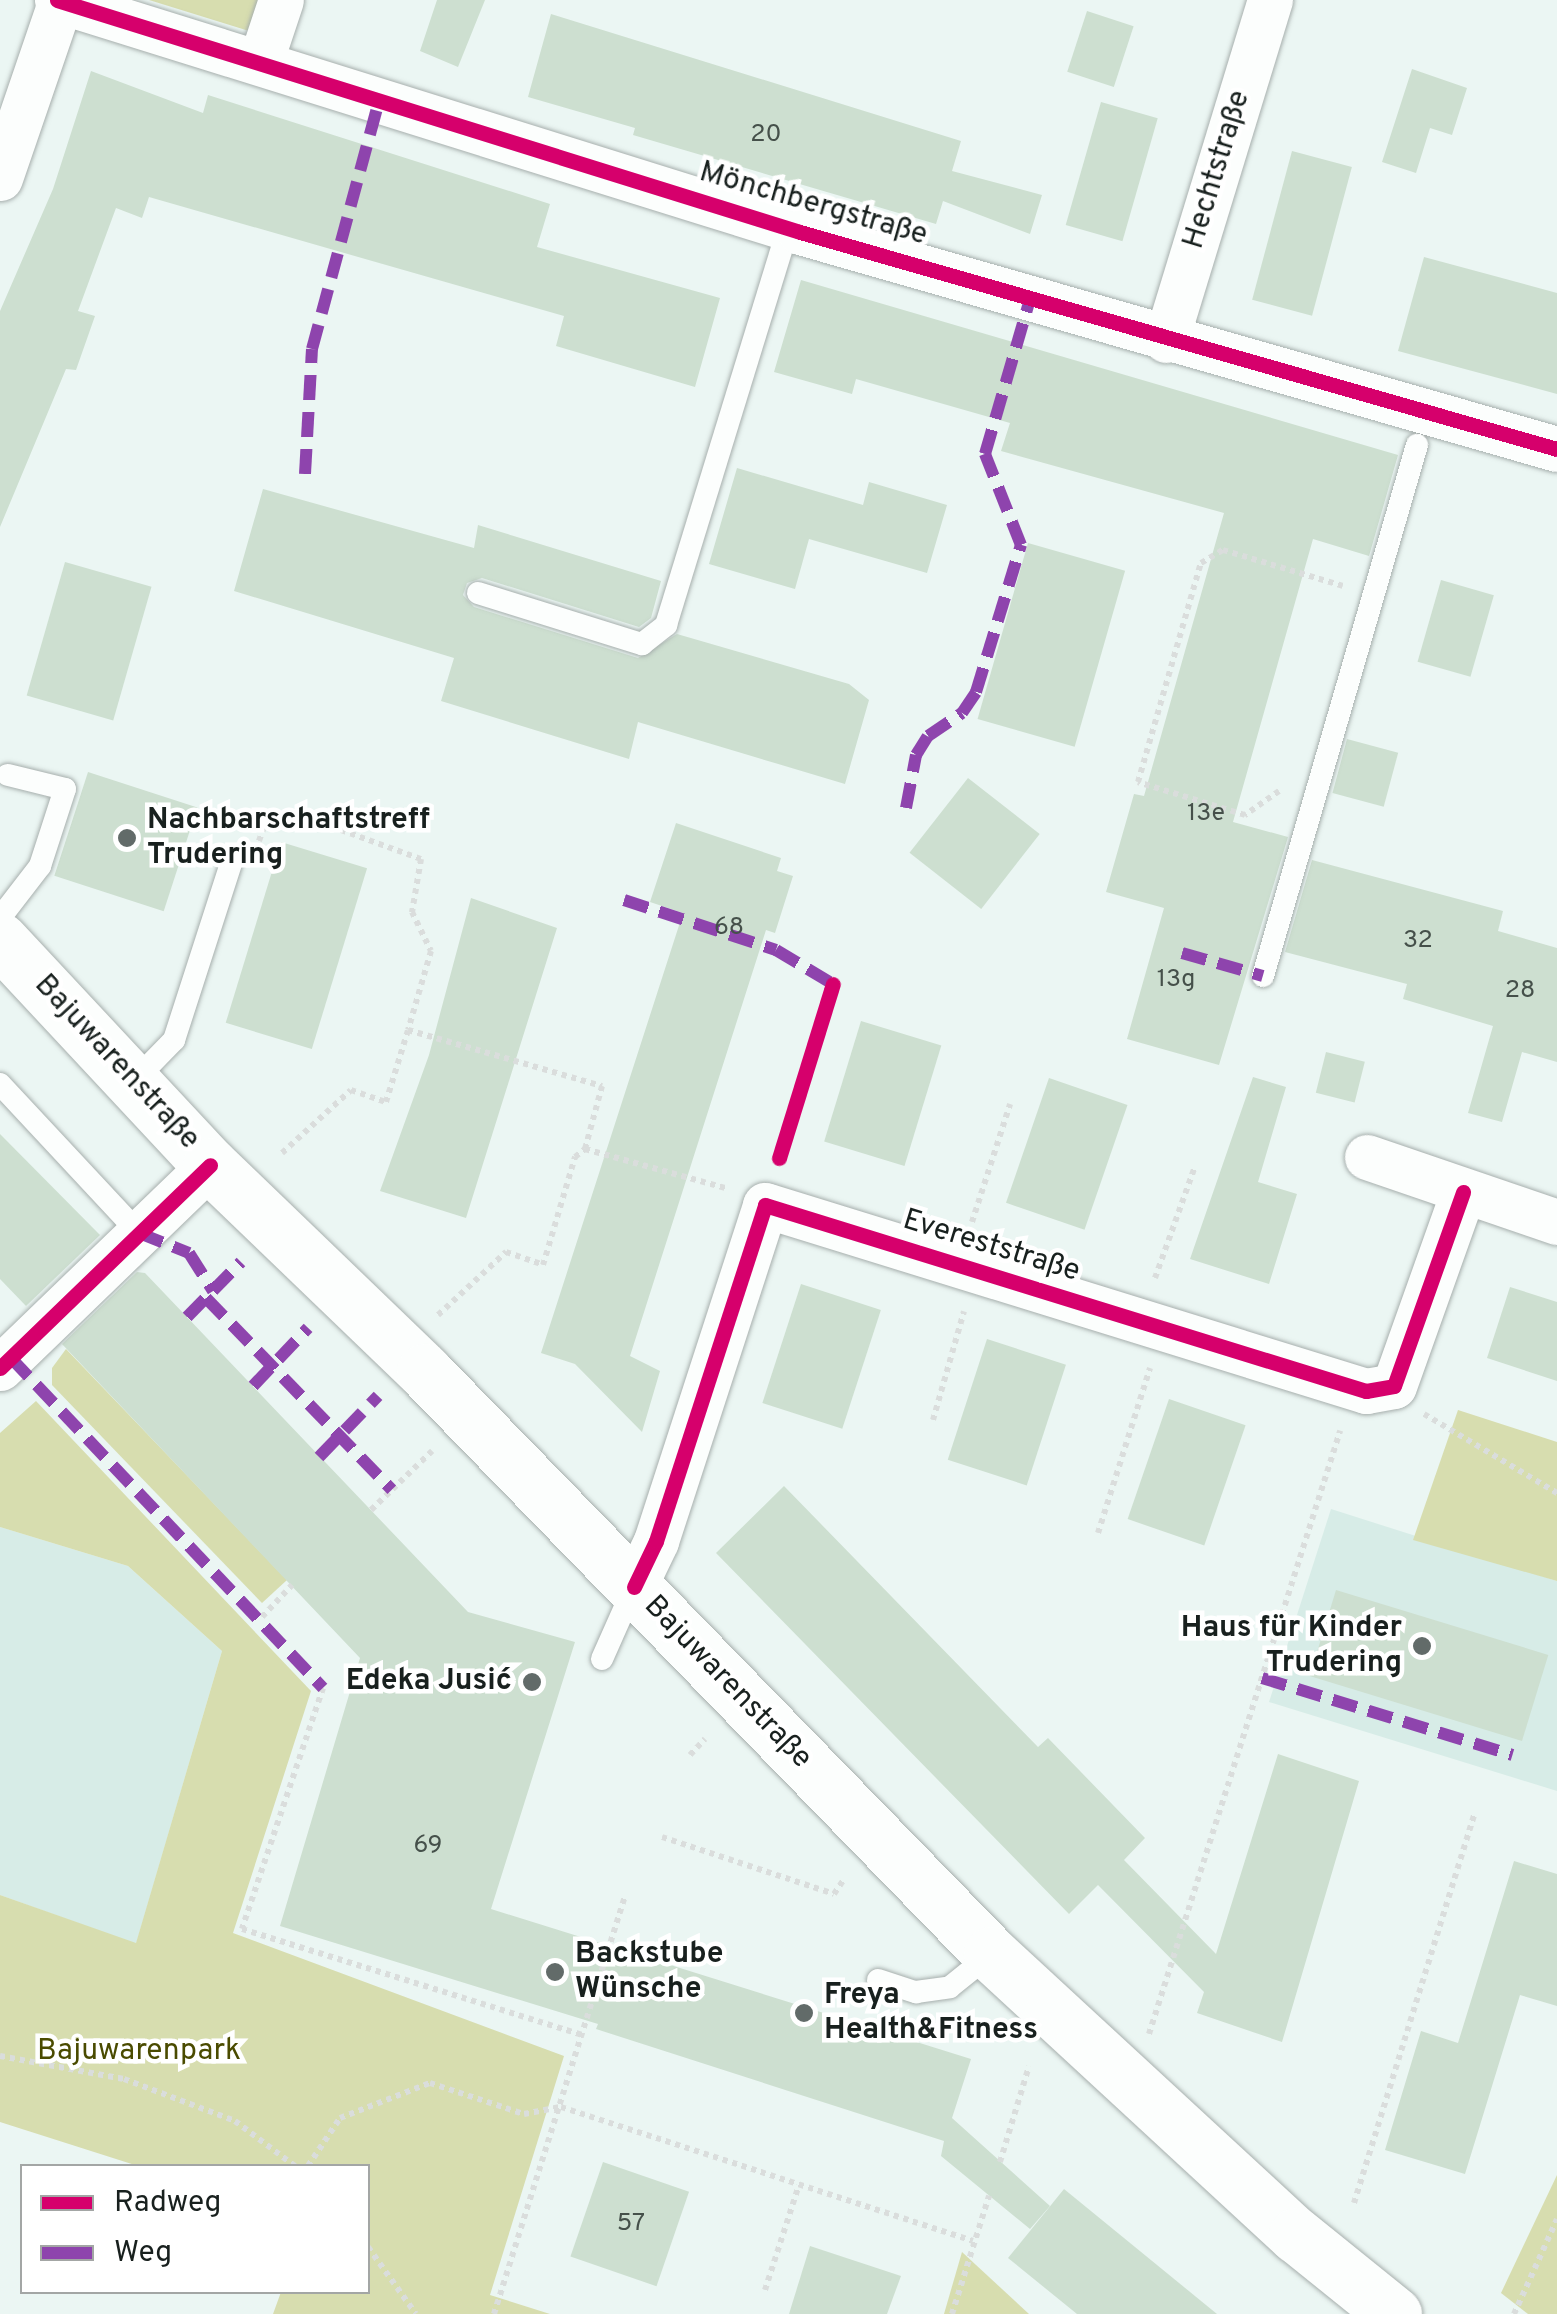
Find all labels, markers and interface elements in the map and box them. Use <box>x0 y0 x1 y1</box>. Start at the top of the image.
street label: Hechtstraße <box>1177 86 1259 254</box>
house number: 20 <box>750 120 782 150</box>
street label: Mönchbergstraße <box>695 155 931 255</box>
house number: 13e <box>1187 799 1225 829</box>
place label: Nachbarschaftstreff Trudering <box>147 803 430 874</box>
marker: Nachbarschaftstreff Trudering <box>116 827 138 849</box>
house number: 68 <box>714 913 744 943</box>
house number: 32 <box>1403 926 1433 956</box>
house number: 13g <box>1157 965 1195 995</box>
street label: Bajuwarenstraße <box>26 968 206 1158</box>
house number: 28 <box>1505 976 1535 1006</box>
street label: Evereststraße <box>898 1203 1084 1291</box>
street label: Bajuwarenstraße <box>635 1589 819 1777</box>
place label: Haus für Kinder Trudering <box>1181 1611 1402 1682</box>
marker: Haus für Kinder Trudering <box>1411 1635 1433 1657</box>
place label: Edeka Jusić <box>346 1664 512 1700</box>
marker: Edeka Jusić <box>521 1671 543 1693</box>
house number: 69 <box>414 1831 442 1861</box>
place label: Backstube Wünsche <box>575 1937 724 2008</box>
marker: Backstube Wünsche <box>544 1961 566 1983</box>
place label: Freya Health&Fitness <box>824 1978 1038 2048</box>
marker: Freya Health&Fitness <box>793 2002 815 2024</box>
park label: Bajuwarenpark <box>37 2034 241 2070</box>
legend <box>20 2164 370 2294</box>
text: Radweg <box>114 2185 221 2222</box>
house number: 57 <box>617 2209 645 2239</box>
text: Weg <box>114 2235 172 2272</box>

